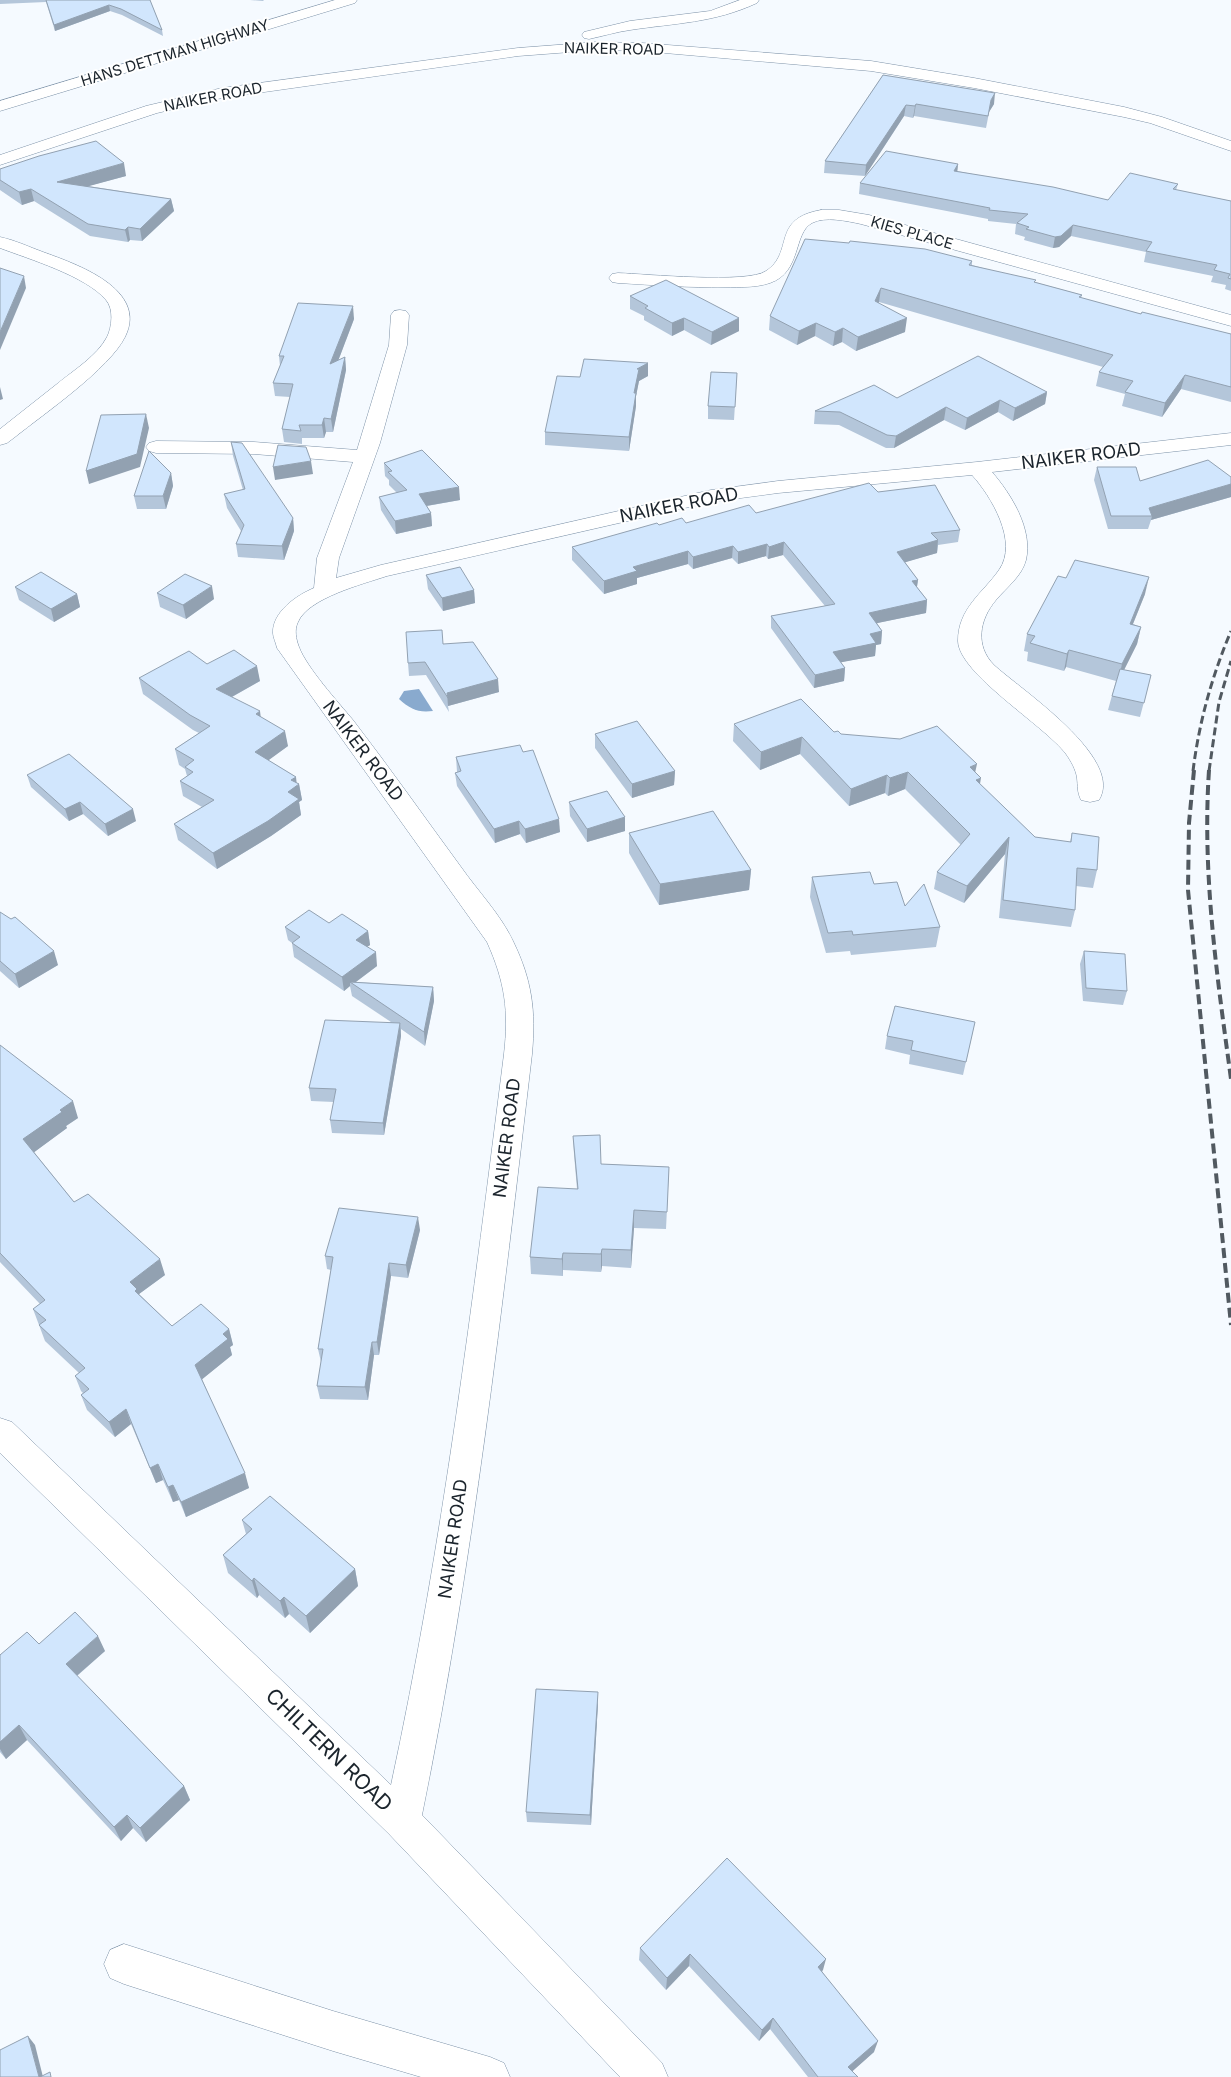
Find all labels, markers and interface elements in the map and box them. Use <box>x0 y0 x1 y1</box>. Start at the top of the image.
street label: HANS DETTMAN HIGHWAY <box>78 15 271 90</box>
street label: NAIKER ROAD <box>564 38 664 59</box>
street label: NAIKER ROAD <box>162 78 264 115</box>
street label: KIES PLACE <box>869 212 956 253</box>
street label: NAIKER ROAD <box>1020 438 1142 473</box>
street label: NAIKER ROAD <box>618 483 740 526</box>
street label: NAIKER ROAD <box>319 696 408 805</box>
street label: NAIKER ROAD <box>489 1077 524 1199</box>
street label: NAIKER ROAD <box>434 1478 471 1600</box>
street label: CHILTERN ROAD <box>261 1683 398 1816</box>

